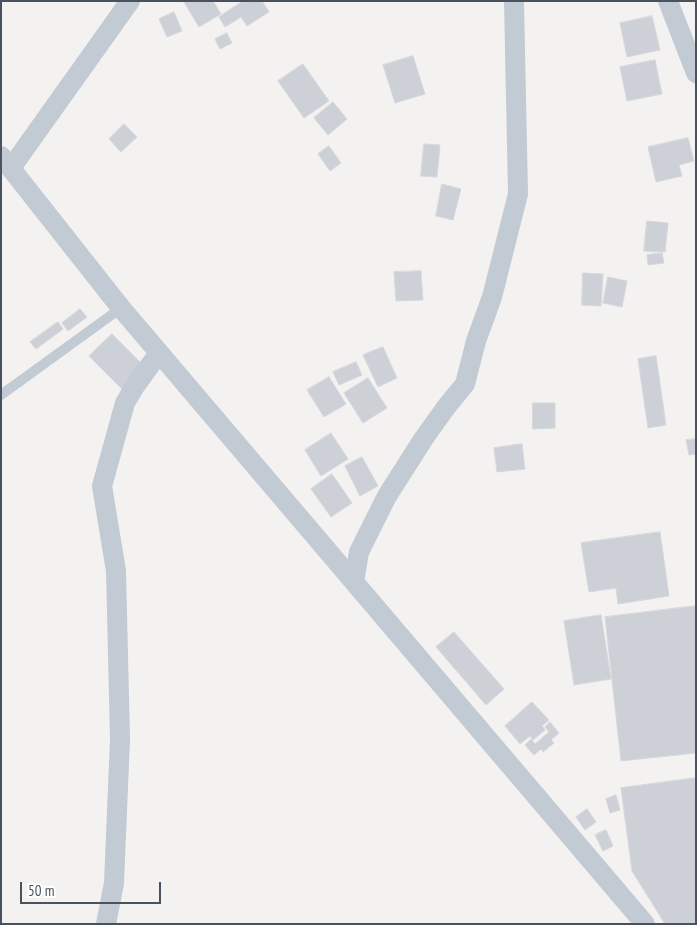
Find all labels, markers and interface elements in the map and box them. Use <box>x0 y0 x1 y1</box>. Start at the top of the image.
scale bar <box>22 872 164 904</box>
text: 50 m <box>28 881 54 900</box>

